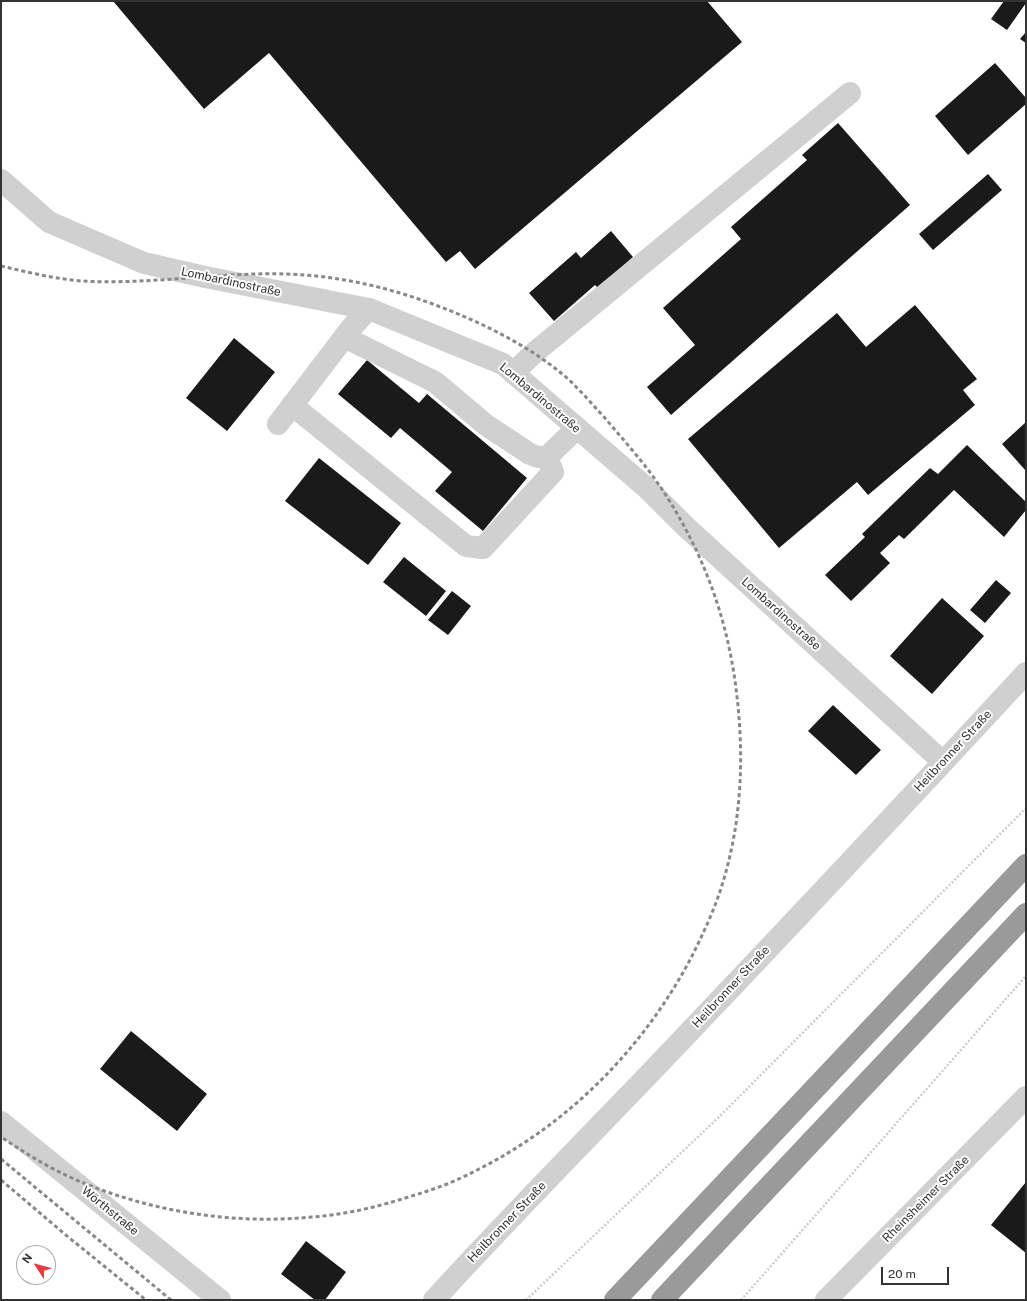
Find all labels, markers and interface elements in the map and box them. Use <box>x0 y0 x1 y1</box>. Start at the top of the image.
street label: Lombardinostraße <box>180 264 282 300</box>
street label: Lombardinostraße <box>496 360 584 436</box>
street label: Lombardinostraße <box>738 575 824 653</box>
street label: Heilbronner Straße <box>911 707 995 795</box>
street label: Heilbronner Straße <box>689 943 773 1031</box>
street label: Rheinsheimer Straße <box>880 1153 972 1245</box>
street label: Heilbronner Straße <box>465 1179 549 1265</box>
street label: Wörthstraße <box>79 1184 141 1238</box>
north arrow <box>16 1245 56 1285</box>
text: N <box>20 1252 34 1266</box>
scale bar <box>883 1259 951 1285</box>
text: 20 m <box>888 1267 916 1281</box>

